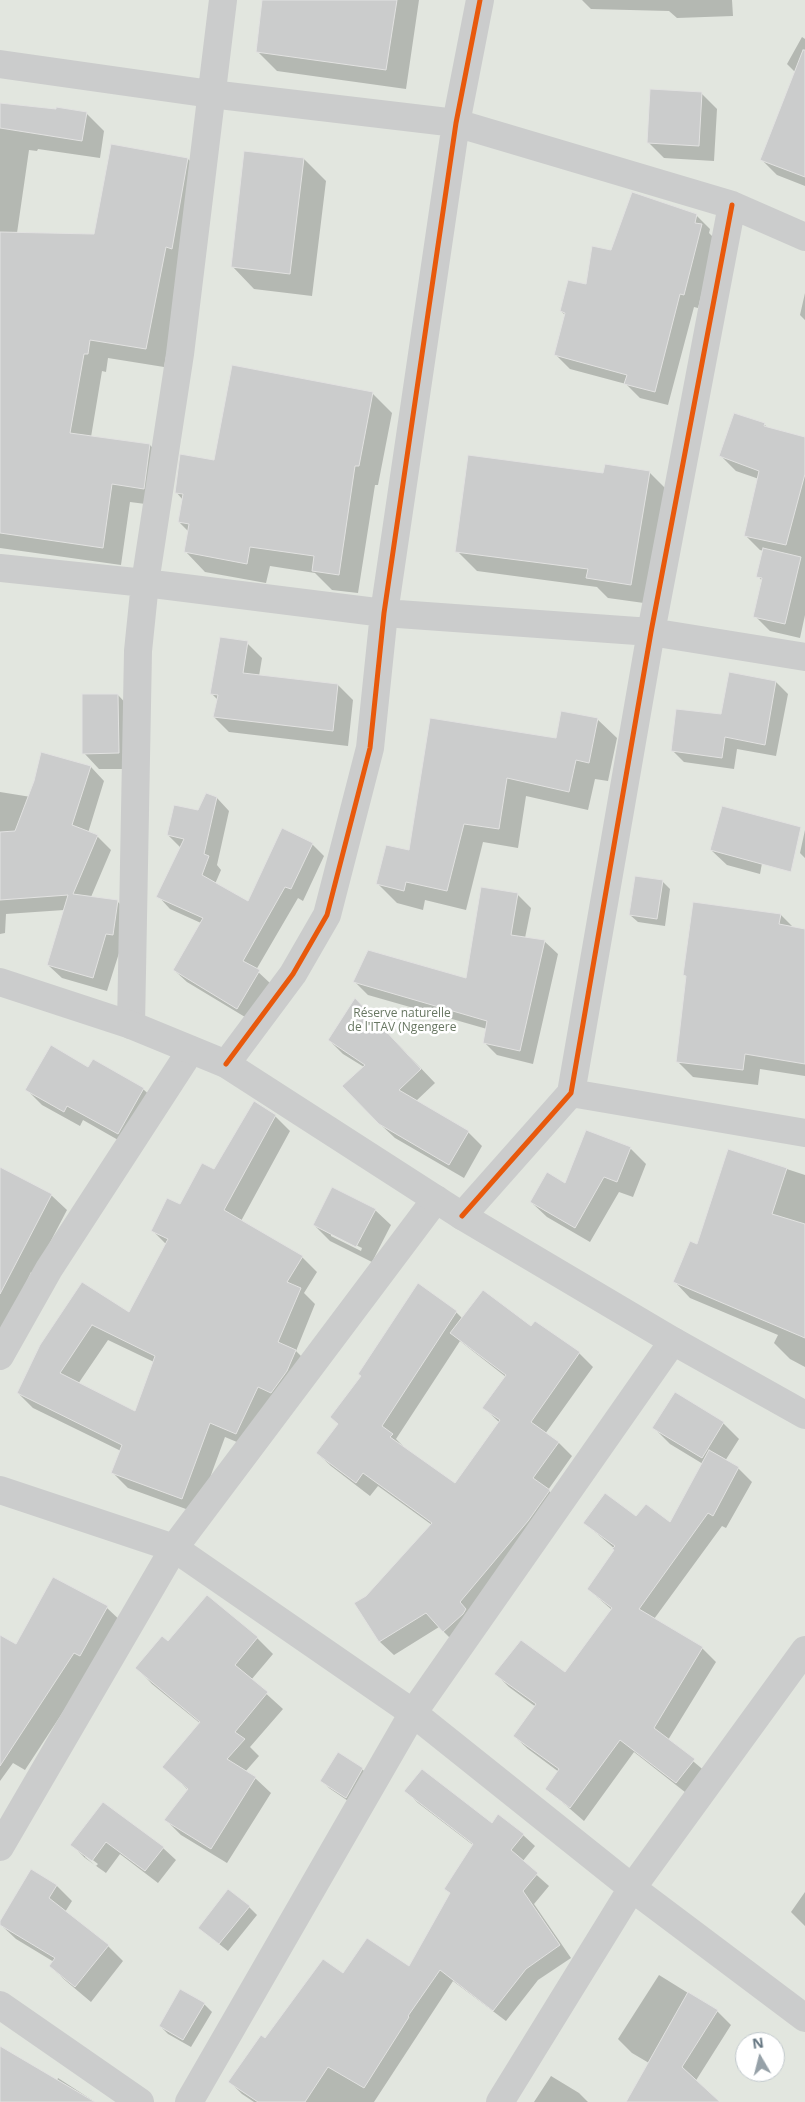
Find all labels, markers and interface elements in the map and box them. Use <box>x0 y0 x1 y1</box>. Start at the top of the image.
park label: Réserve naturelle de l'ITAV (Ngengere <box>348 1007 456 1035</box>
north arrow <box>735 2032 785 2082</box>
text: N <box>751 2032 765 2053</box>

